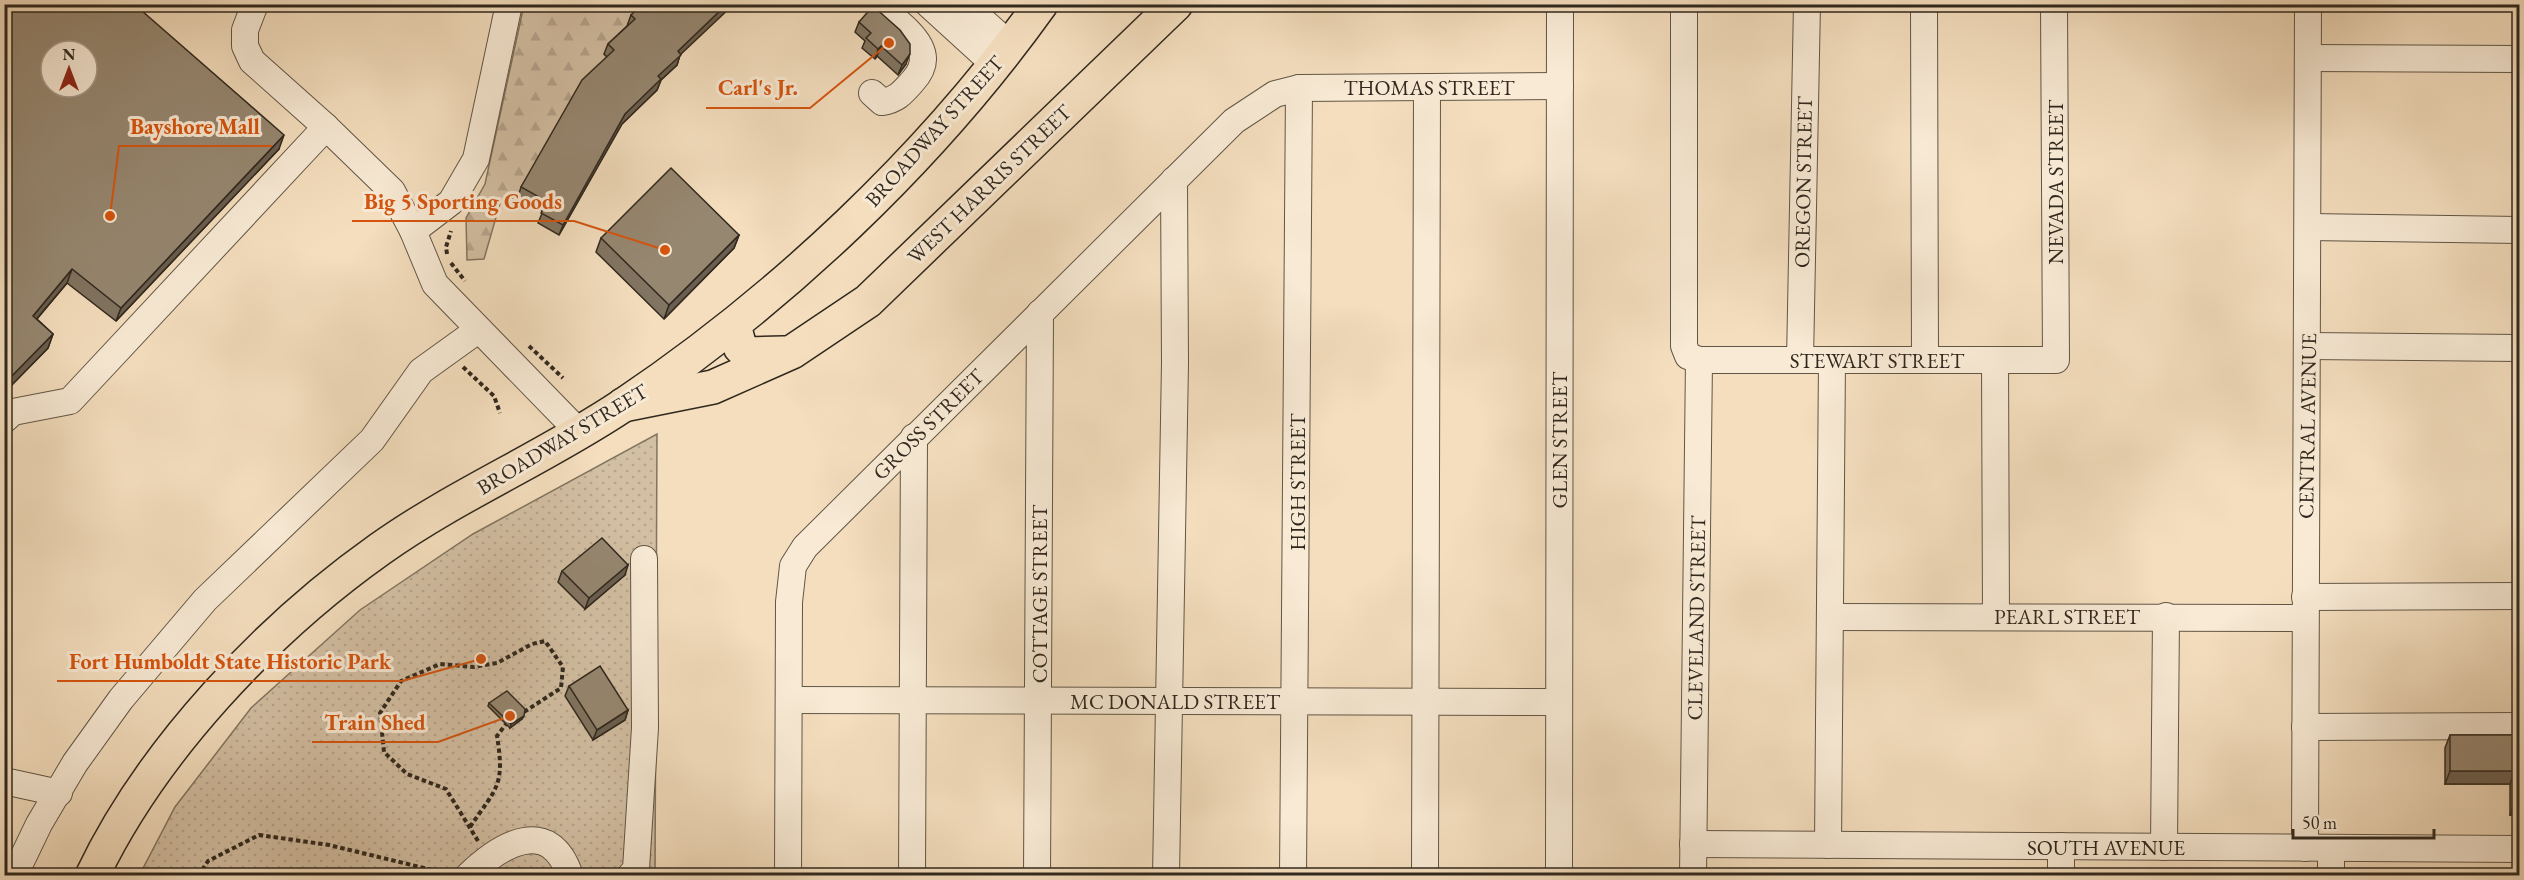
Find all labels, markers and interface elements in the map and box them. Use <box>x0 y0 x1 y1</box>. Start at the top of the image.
north arrow <box>39 39 99 99</box>
text: N <box>63 44 76 65</box>
street label: BROADWAY STREET <box>859 49 1010 212</box>
callout: Carl's Jr. <box>706 68 810 108</box>
text: Carl's Jr. <box>718 73 798 102</box>
street label: THOMAS STREET <box>1343 74 1515 101</box>
street label: OREGON STREET <box>1788 95 1818 268</box>
street label: WEST HARRIS STREET <box>901 98 1078 270</box>
street label: NEVADA STREET <box>2042 99 2069 264</box>
callout: Bayshore Mall <box>119 106 272 146</box>
text: Bayshore Mall <box>130 112 260 141</box>
callout: Big 5 Sporting Goods <box>352 181 574 221</box>
text: Big 5 Sporting Goods <box>364 187 562 216</box>
street label: CENTRAL AVENUE <box>2292 333 2322 519</box>
street label: STEWART STREET <box>1790 347 1965 374</box>
street label: GROSS STREET <box>867 362 990 485</box>
street label: GLEN STREET <box>1546 371 1573 508</box>
street label: BROADWAY STREET <box>472 377 653 501</box>
street label: HIGH STREET <box>1284 412 1311 551</box>
street label: COTTAGE STREET <box>1026 504 1053 683</box>
street label: CLEVELAND STREET <box>1681 514 1711 721</box>
street label: PEARL STREET <box>1994 603 2141 630</box>
callout: Fort Humboldt State Historic Park <box>57 641 402 681</box>
text: Fort Humboldt State Historic Park <box>69 647 392 676</box>
street label: MC DONALD STREET <box>1070 688 1281 715</box>
callout: Train Shed <box>312 702 438 742</box>
text: Train Shed <box>324 708 426 737</box>
scale bar <box>2293 802 2434 840</box>
text: 50 m <box>2302 811 2337 834</box>
street label: SOUTH AVENUE <box>2027 834 2185 861</box>

